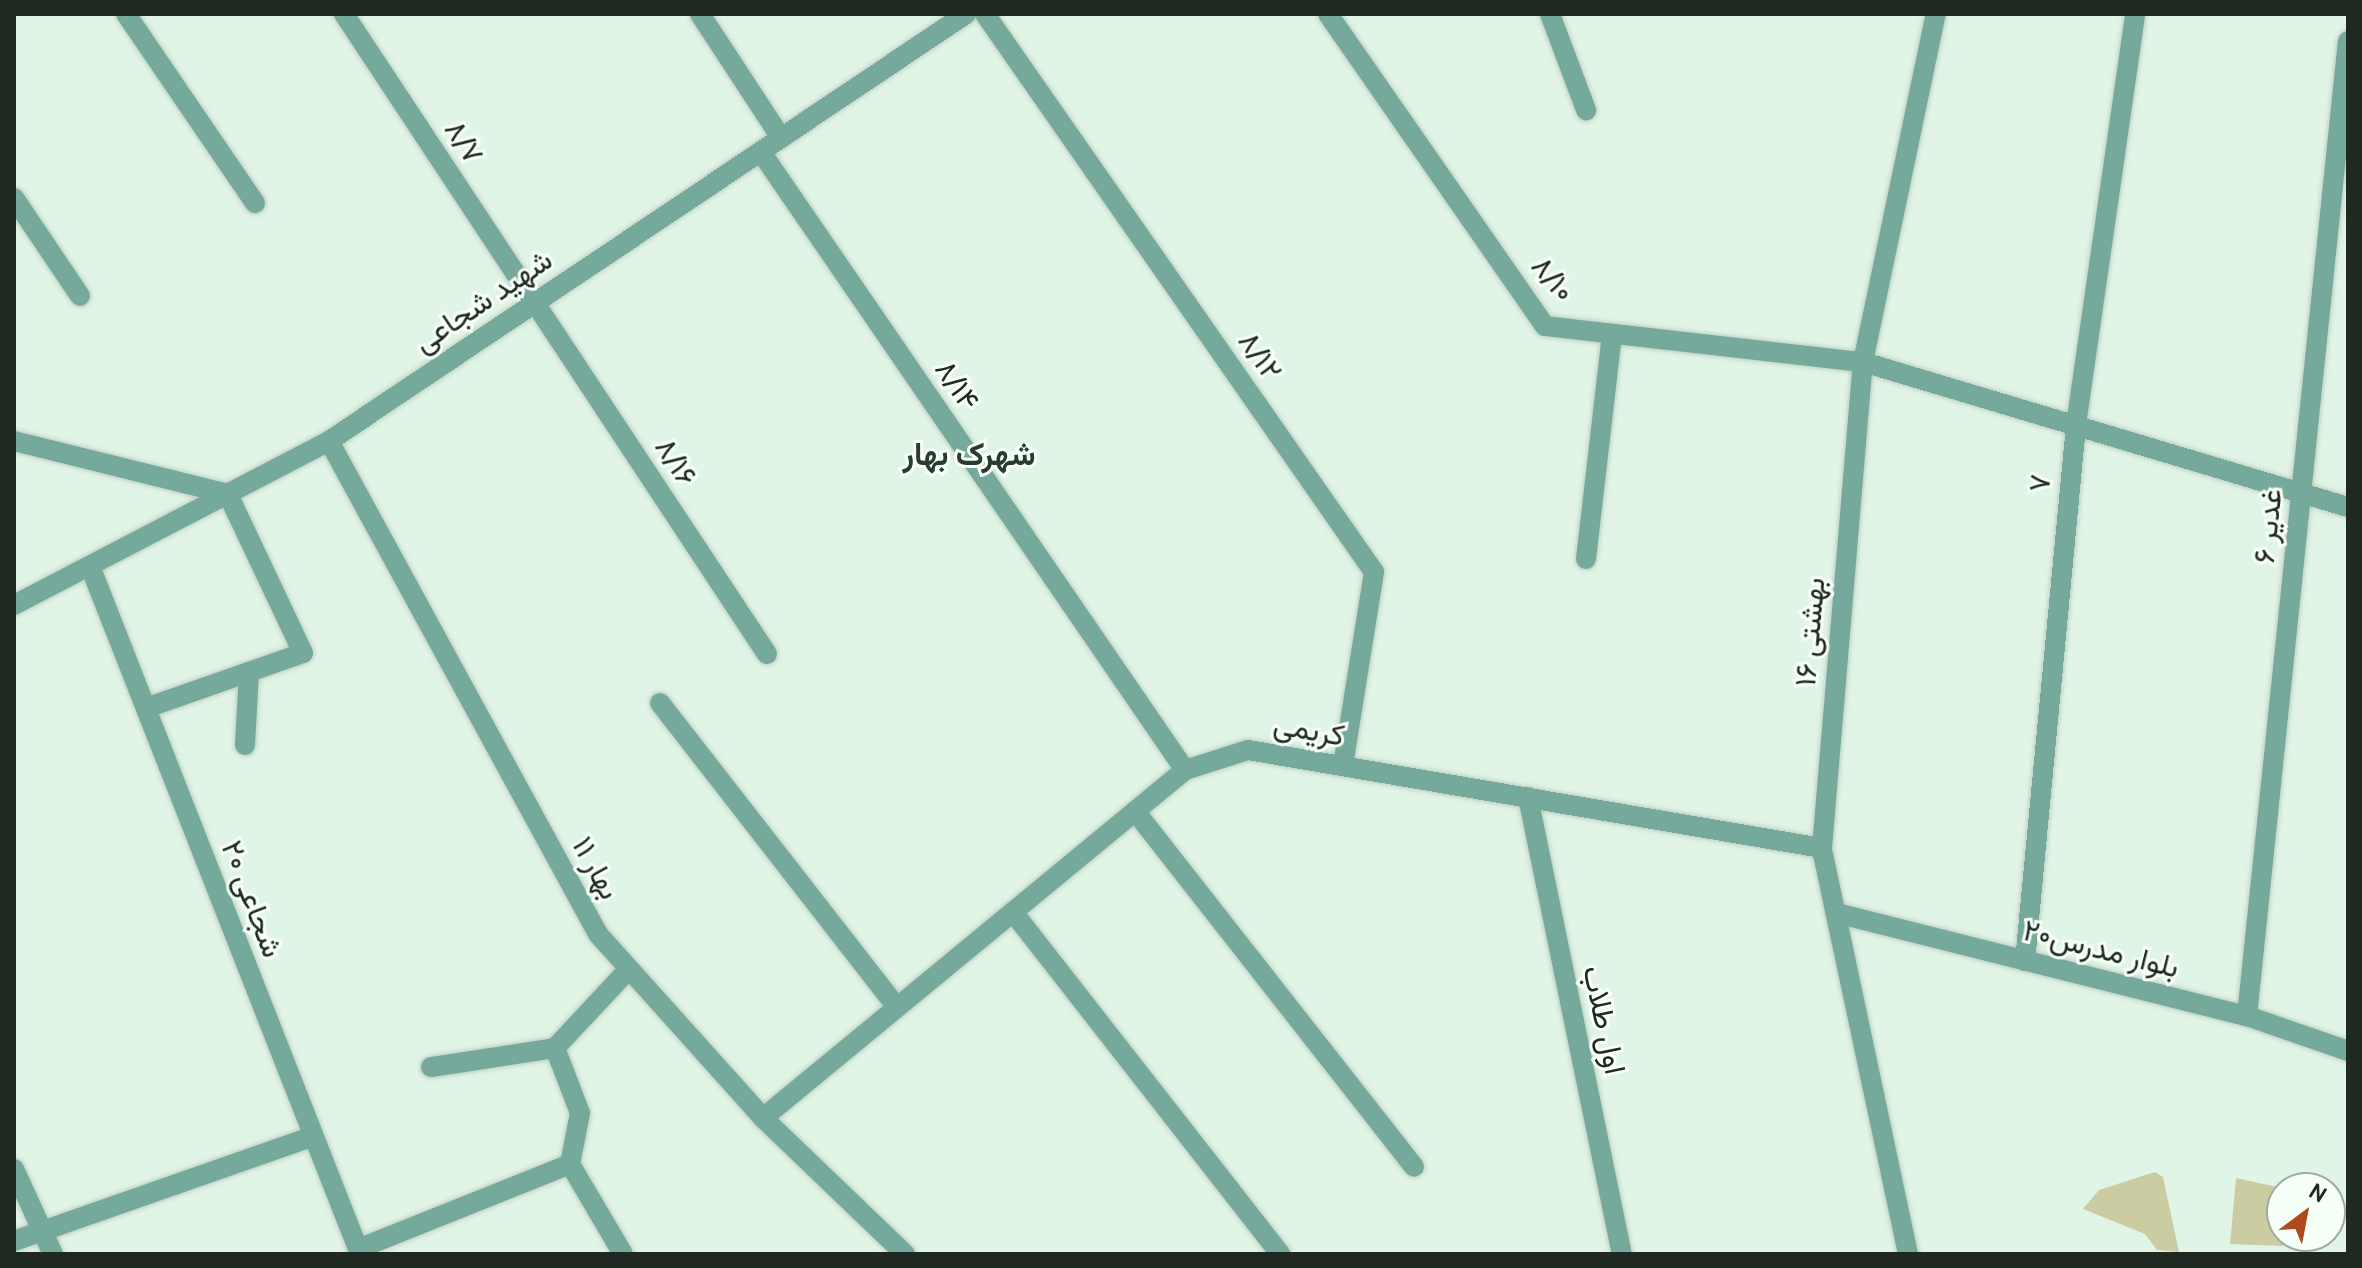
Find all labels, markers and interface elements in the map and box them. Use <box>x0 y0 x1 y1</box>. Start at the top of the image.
street label: ۸/۷ <box>437 113 491 171</box>
street label: شهید شجاعی <box>407 242 559 360</box>
street label: ۸/۱۰ <box>1524 249 1582 309</box>
street label: ۸/۱۲ <box>1230 324 1290 388</box>
street label: ۸/۱۴ <box>927 353 987 417</box>
street label: ۸/۱۶ <box>647 431 705 493</box>
district label: شهرک بهار <box>902 435 1036 473</box>
street label: ۷ <box>2021 473 2059 493</box>
street label: غدیر ۶ <box>2246 487 2290 565</box>
street label: ۱۶ بهشتی <box>1787 576 1833 688</box>
street label: کریمی <box>1271 706 1347 754</box>
street label: بهار ۱۱ <box>564 830 628 906</box>
street label: شجاعی ۲۰ <box>213 836 291 962</box>
street label: بلوار مدرس۲۰ <box>2019 912 2183 986</box>
street label: اول طلاب <box>1575 962 1633 1078</box>
north arrow <box>2266 1172 2346 1252</box>
text: N <box>2304 1177 2332 1208</box>

